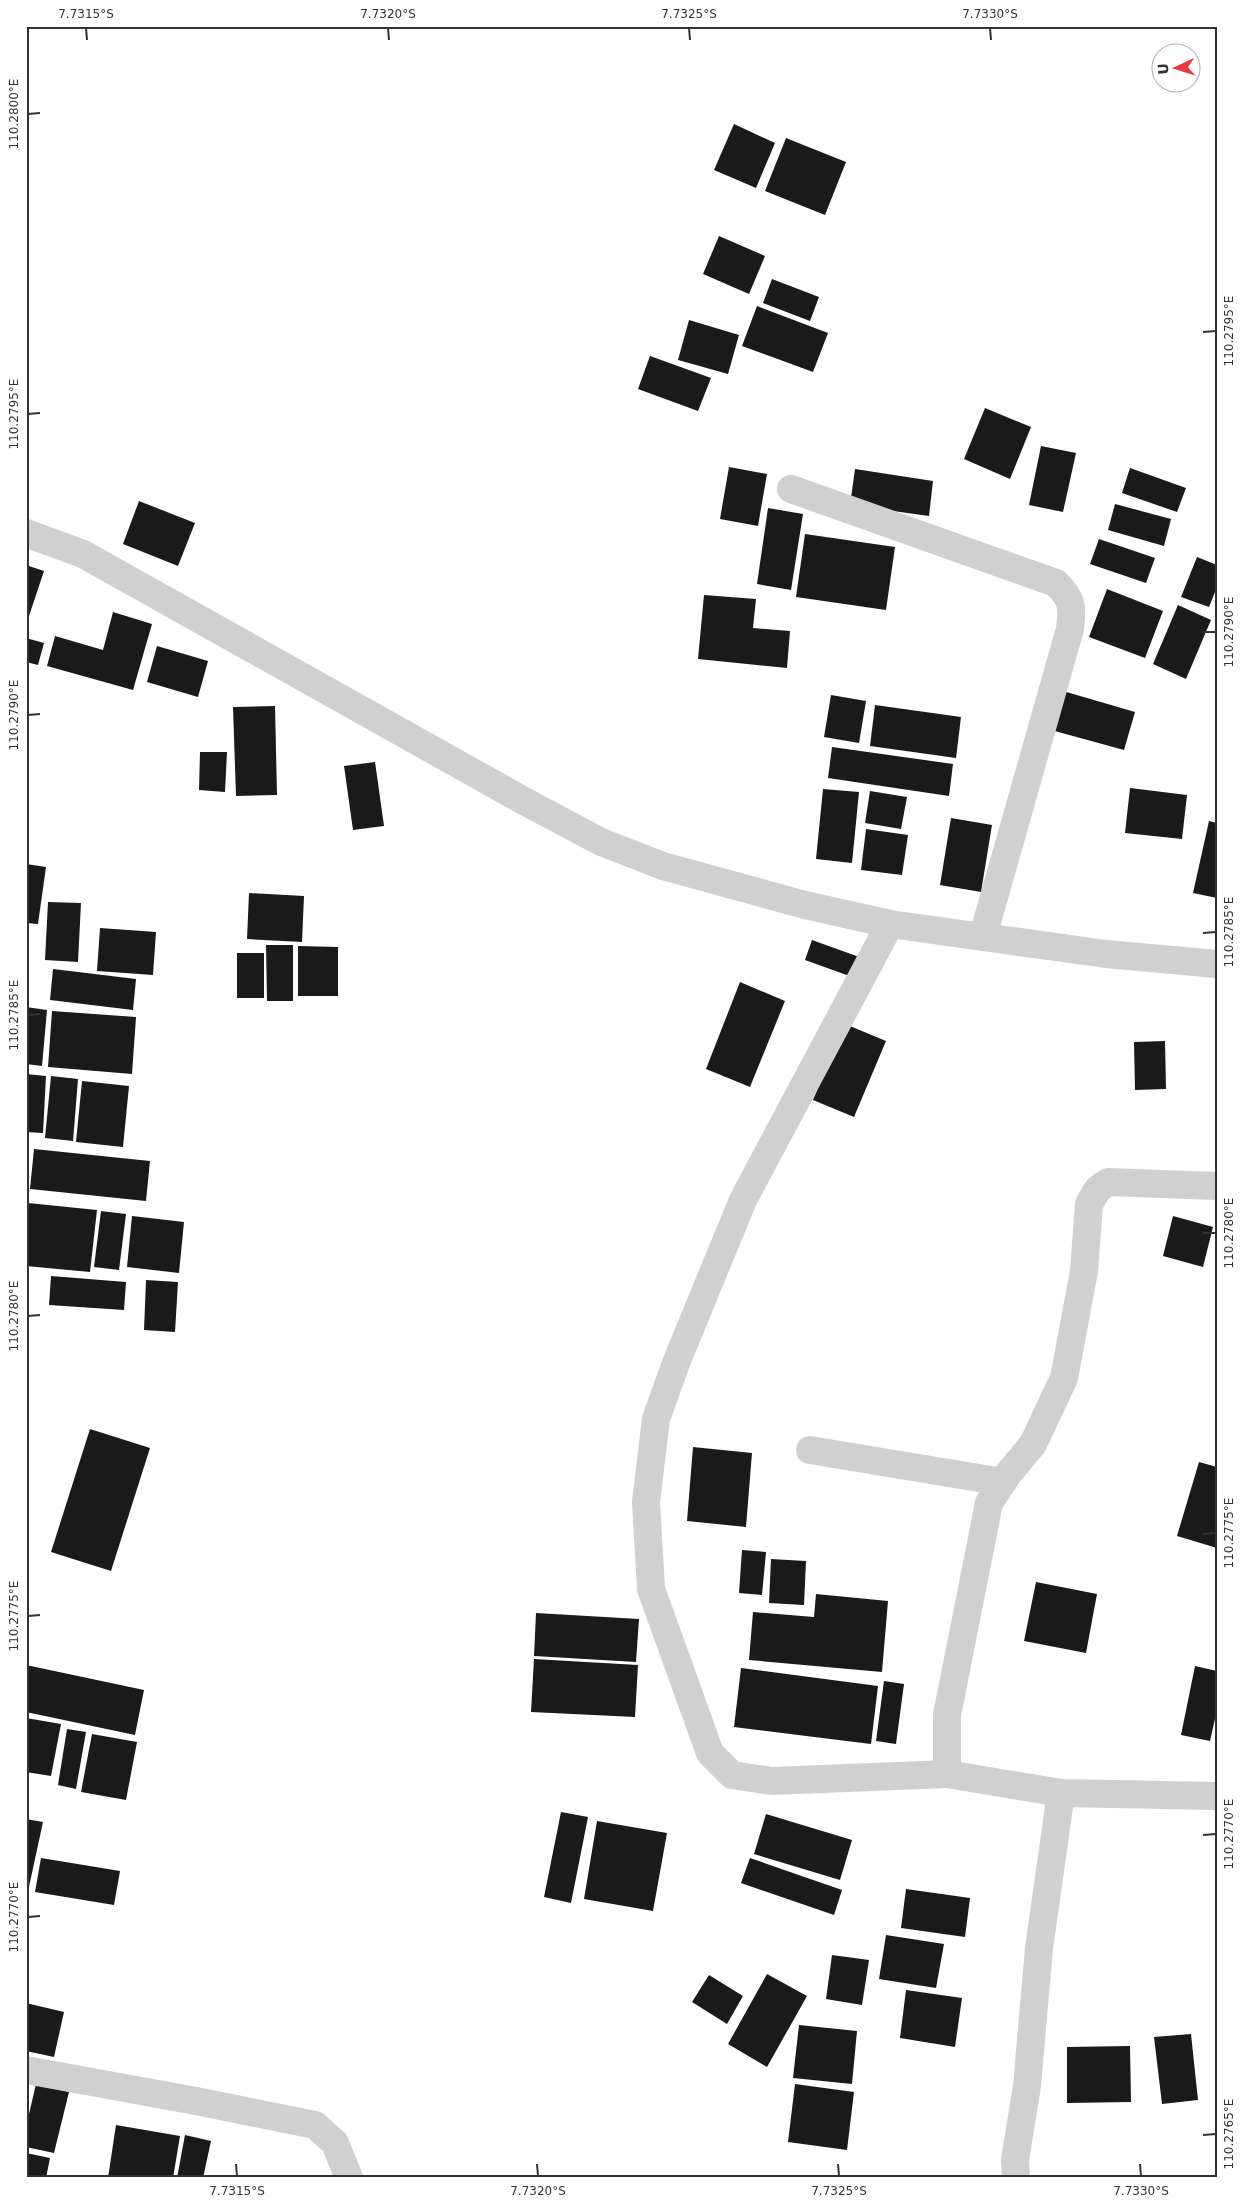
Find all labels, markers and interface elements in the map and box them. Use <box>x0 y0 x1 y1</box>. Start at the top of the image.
text: 7.7315°S <box>58 7 114 21</box>
text: 7.7320°S <box>360 7 416 21</box>
text: 7.7325°S <box>661 7 717 21</box>
text: 7.7330°S <box>962 7 1018 21</box>
north arrow <box>1150 42 1200 92</box>
text: U <box>1155 63 1171 75</box>
text: 110.2800°E <box>7 79 21 149</box>
text: 110.2795°E <box>1222 296 1236 366</box>
text: 110.2795°E <box>7 379 21 449</box>
text: 110.2790°E <box>1222 597 1236 667</box>
text: 110.2790°E <box>7 680 21 750</box>
text: 110.2785°E <box>1222 897 1236 967</box>
text: 110.2785°E <box>7 980 21 1050</box>
text: 110.2780°E <box>1222 1198 1236 1268</box>
text: 110.2780°E <box>7 1281 21 1351</box>
text: 110.2775°E <box>1222 1498 1236 1568</box>
text: 110.2775°E <box>7 1581 21 1651</box>
text: 110.2770°E <box>1222 1799 1236 1869</box>
text: 110.2770°E <box>7 1882 21 1952</box>
text: 110.2765°E <box>1222 2099 1236 2169</box>
text: 7.7315°S <box>209 2184 265 2198</box>
text: 7.7320°S <box>510 2184 566 2198</box>
text: 7.7325°S <box>811 2184 867 2198</box>
text: 7.7330°S <box>1113 2184 1169 2198</box>

